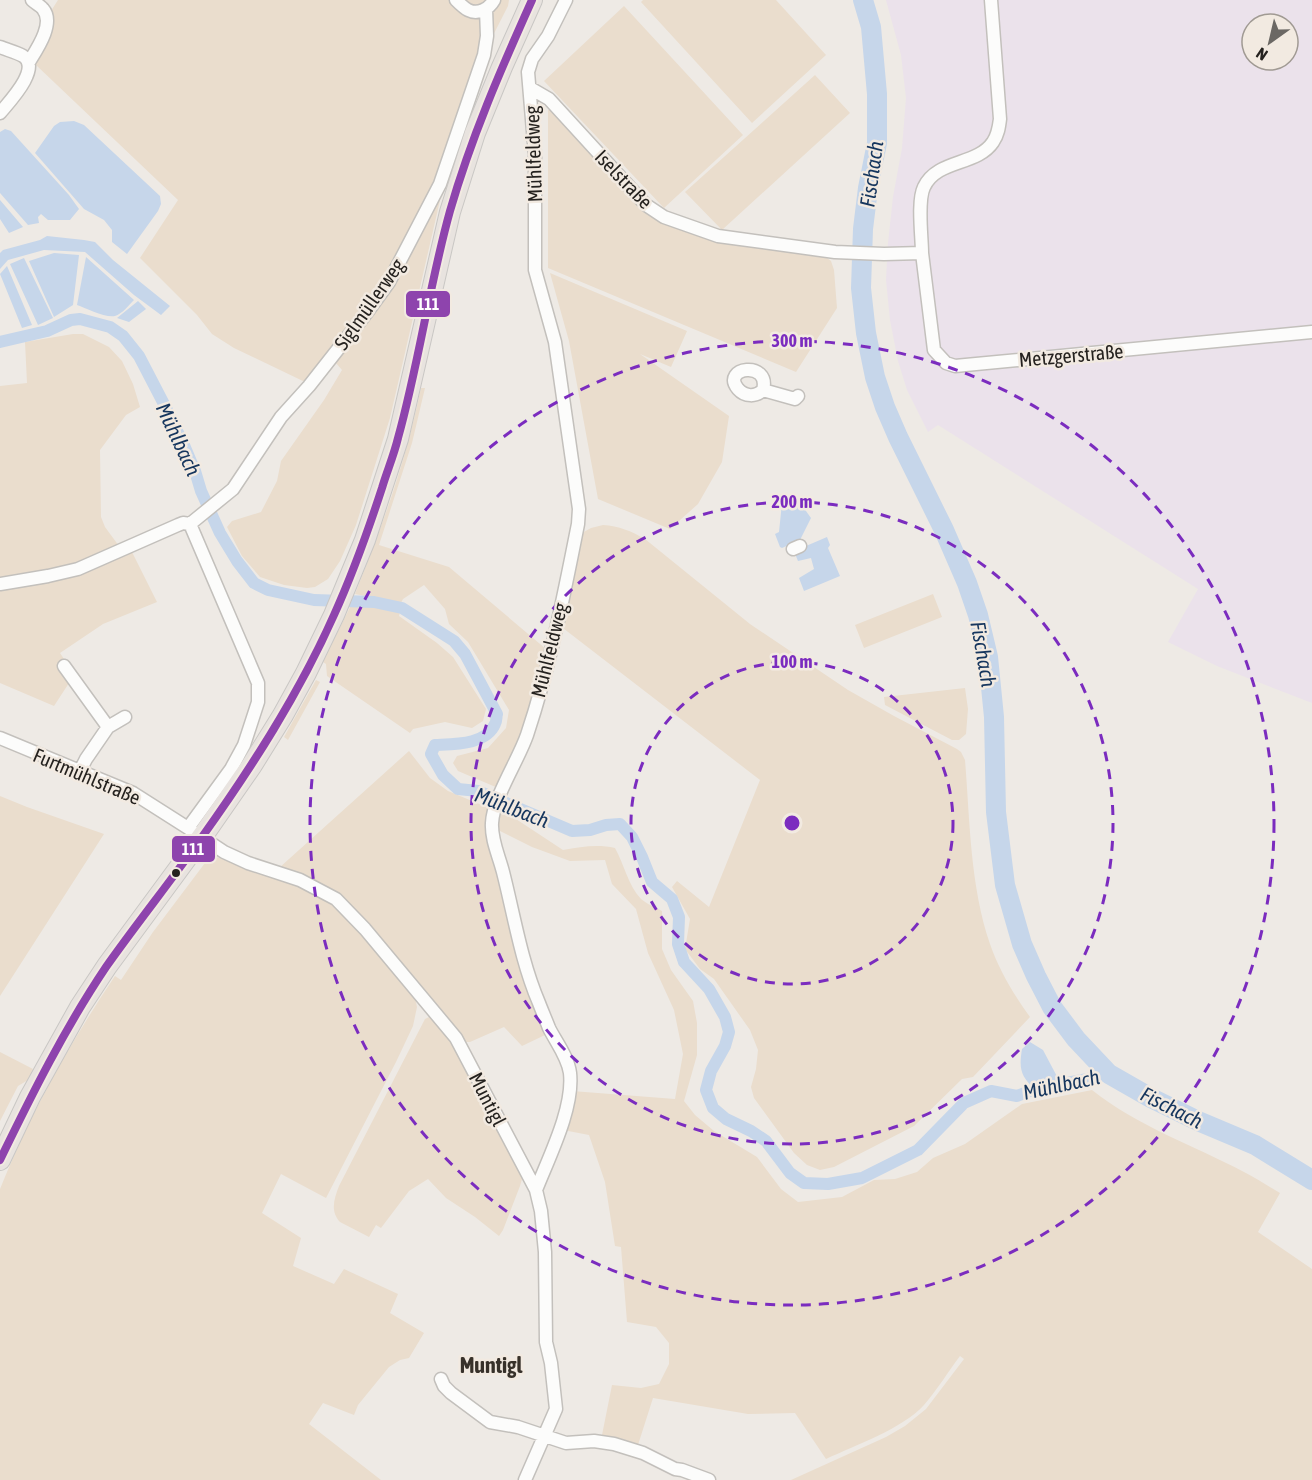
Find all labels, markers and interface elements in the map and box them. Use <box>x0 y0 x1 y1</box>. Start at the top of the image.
north arrow <box>1240 12 1300 72</box>
text: N <box>1253 44 1271 65</box>
street label: Mühlfeldweg <box>520 105 546 203</box>
water label: Fischach <box>854 139 888 209</box>
street label: Iselstraße <box>590 145 658 213</box>
street label: Siglmüllerweg <box>329 254 409 354</box>
line badge: 111 <box>405 290 451 318</box>
text: 111 <box>417 295 440 313</box>
text: 300 m <box>772 330 812 351</box>
street label: Metzgerstraße <box>1018 339 1124 371</box>
water label: Mühlbach <box>152 399 206 479</box>
text: 200 m <box>772 491 812 512</box>
street label: Mühlfeldweg <box>526 600 572 700</box>
water label: Fischach <box>966 619 1002 689</box>
text: 100 m <box>772 651 812 672</box>
street label: Furtmühlstraße <box>30 743 144 809</box>
water label: Mühlbach <box>471 782 553 832</box>
centre of rings <box>782 813 802 833</box>
line badge: 111 <box>171 835 216 863</box>
text: 111 <box>182 840 205 858</box>
unlabelled marker <box>170 867 182 879</box>
water label: Mühlbach <box>1021 1064 1101 1104</box>
street label: Muntigl <box>465 1068 512 1130</box>
water label: Fischach <box>1137 1081 1207 1133</box>
district label: Muntigl <box>460 1352 524 1378</box>

